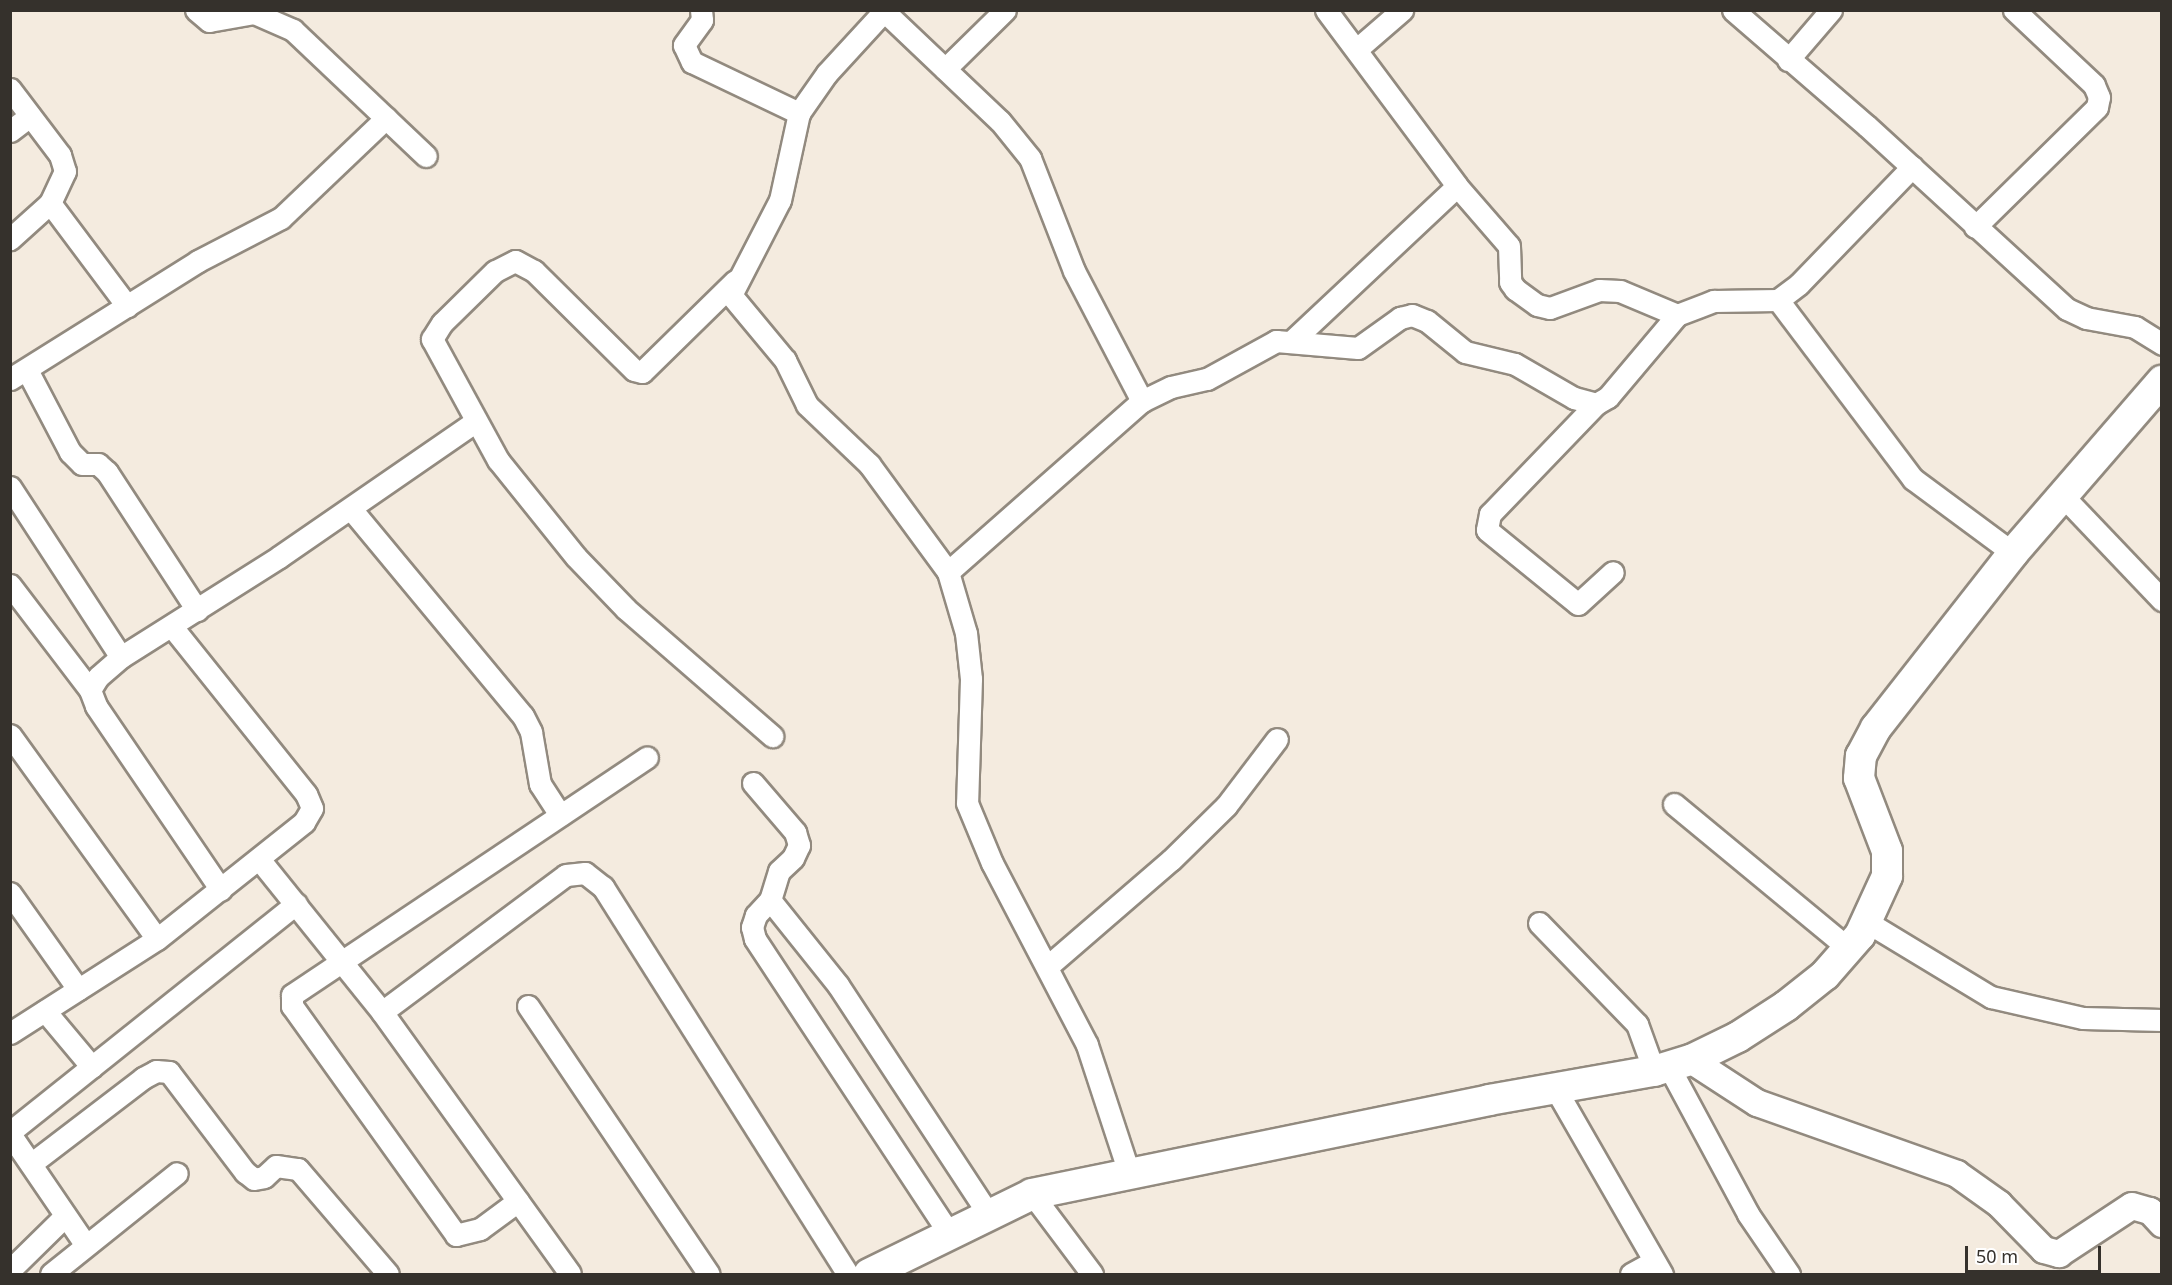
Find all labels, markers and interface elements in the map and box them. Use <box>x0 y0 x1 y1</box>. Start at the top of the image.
scale bar <box>1968 1234 2104 1272</box>
text: 50 m <box>1976 1244 2018 1268</box>

